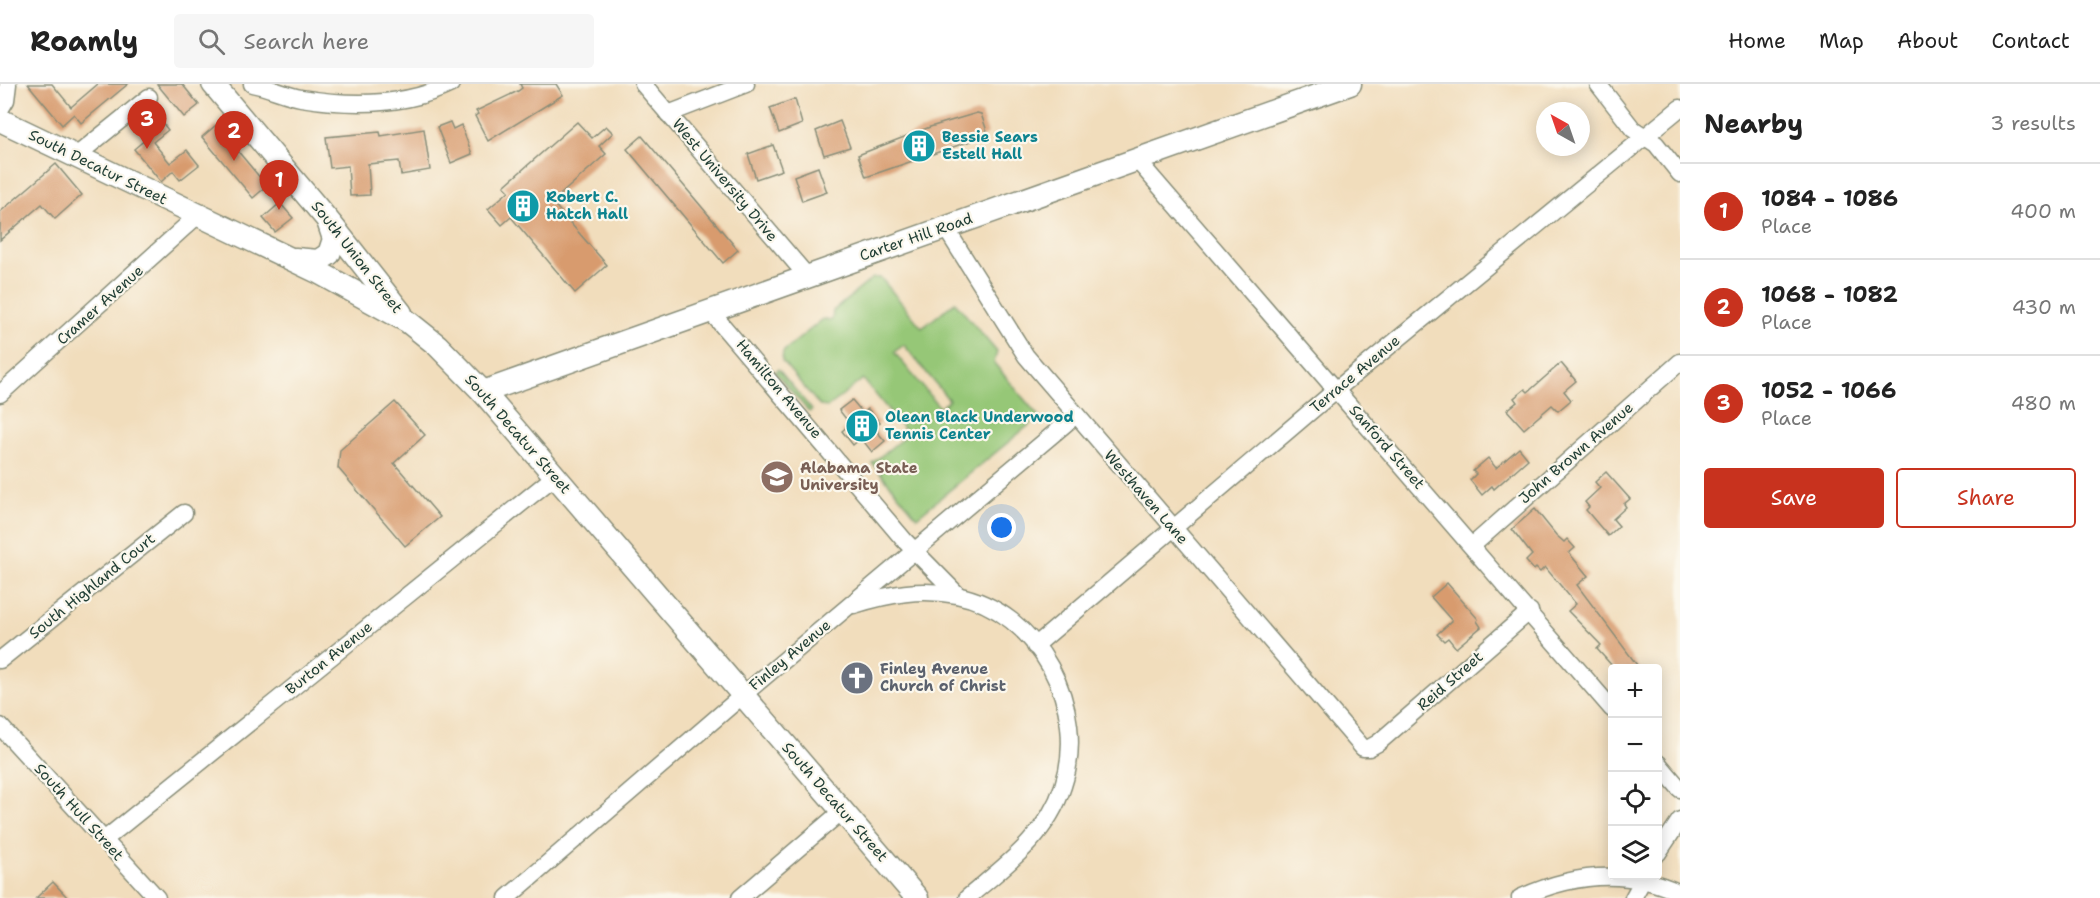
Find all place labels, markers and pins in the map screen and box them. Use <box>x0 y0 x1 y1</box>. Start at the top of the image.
pin: 3 <box>128 100 166 149</box>
pin: 2 <box>214 112 254 161</box>
place label: Bessie Sears Estell Hall <box>942 127 1038 164</box>
building icon: Bessie Sears Estell Hall <box>901 128 937 164</box>
pin: 1 <box>260 160 298 210</box>
place label: Robert C. Hatch Hall <box>546 187 628 224</box>
building icon: Robert C. Hatch Hall <box>505 188 541 224</box>
place label: Olean Black Underwood Tennis Center <box>885 407 1074 444</box>
building icon: Olean Black Underwood Tennis Center <box>844 408 880 444</box>
place label: Alabama State University <box>800 458 918 495</box>
school or university icon: Alabama State University <box>759 459 795 495</box>
place label: Finley Avenue Church of Christ <box>880 659 1006 696</box>
church icon: Finley Avenue Church of Christ <box>839 660 875 696</box>

